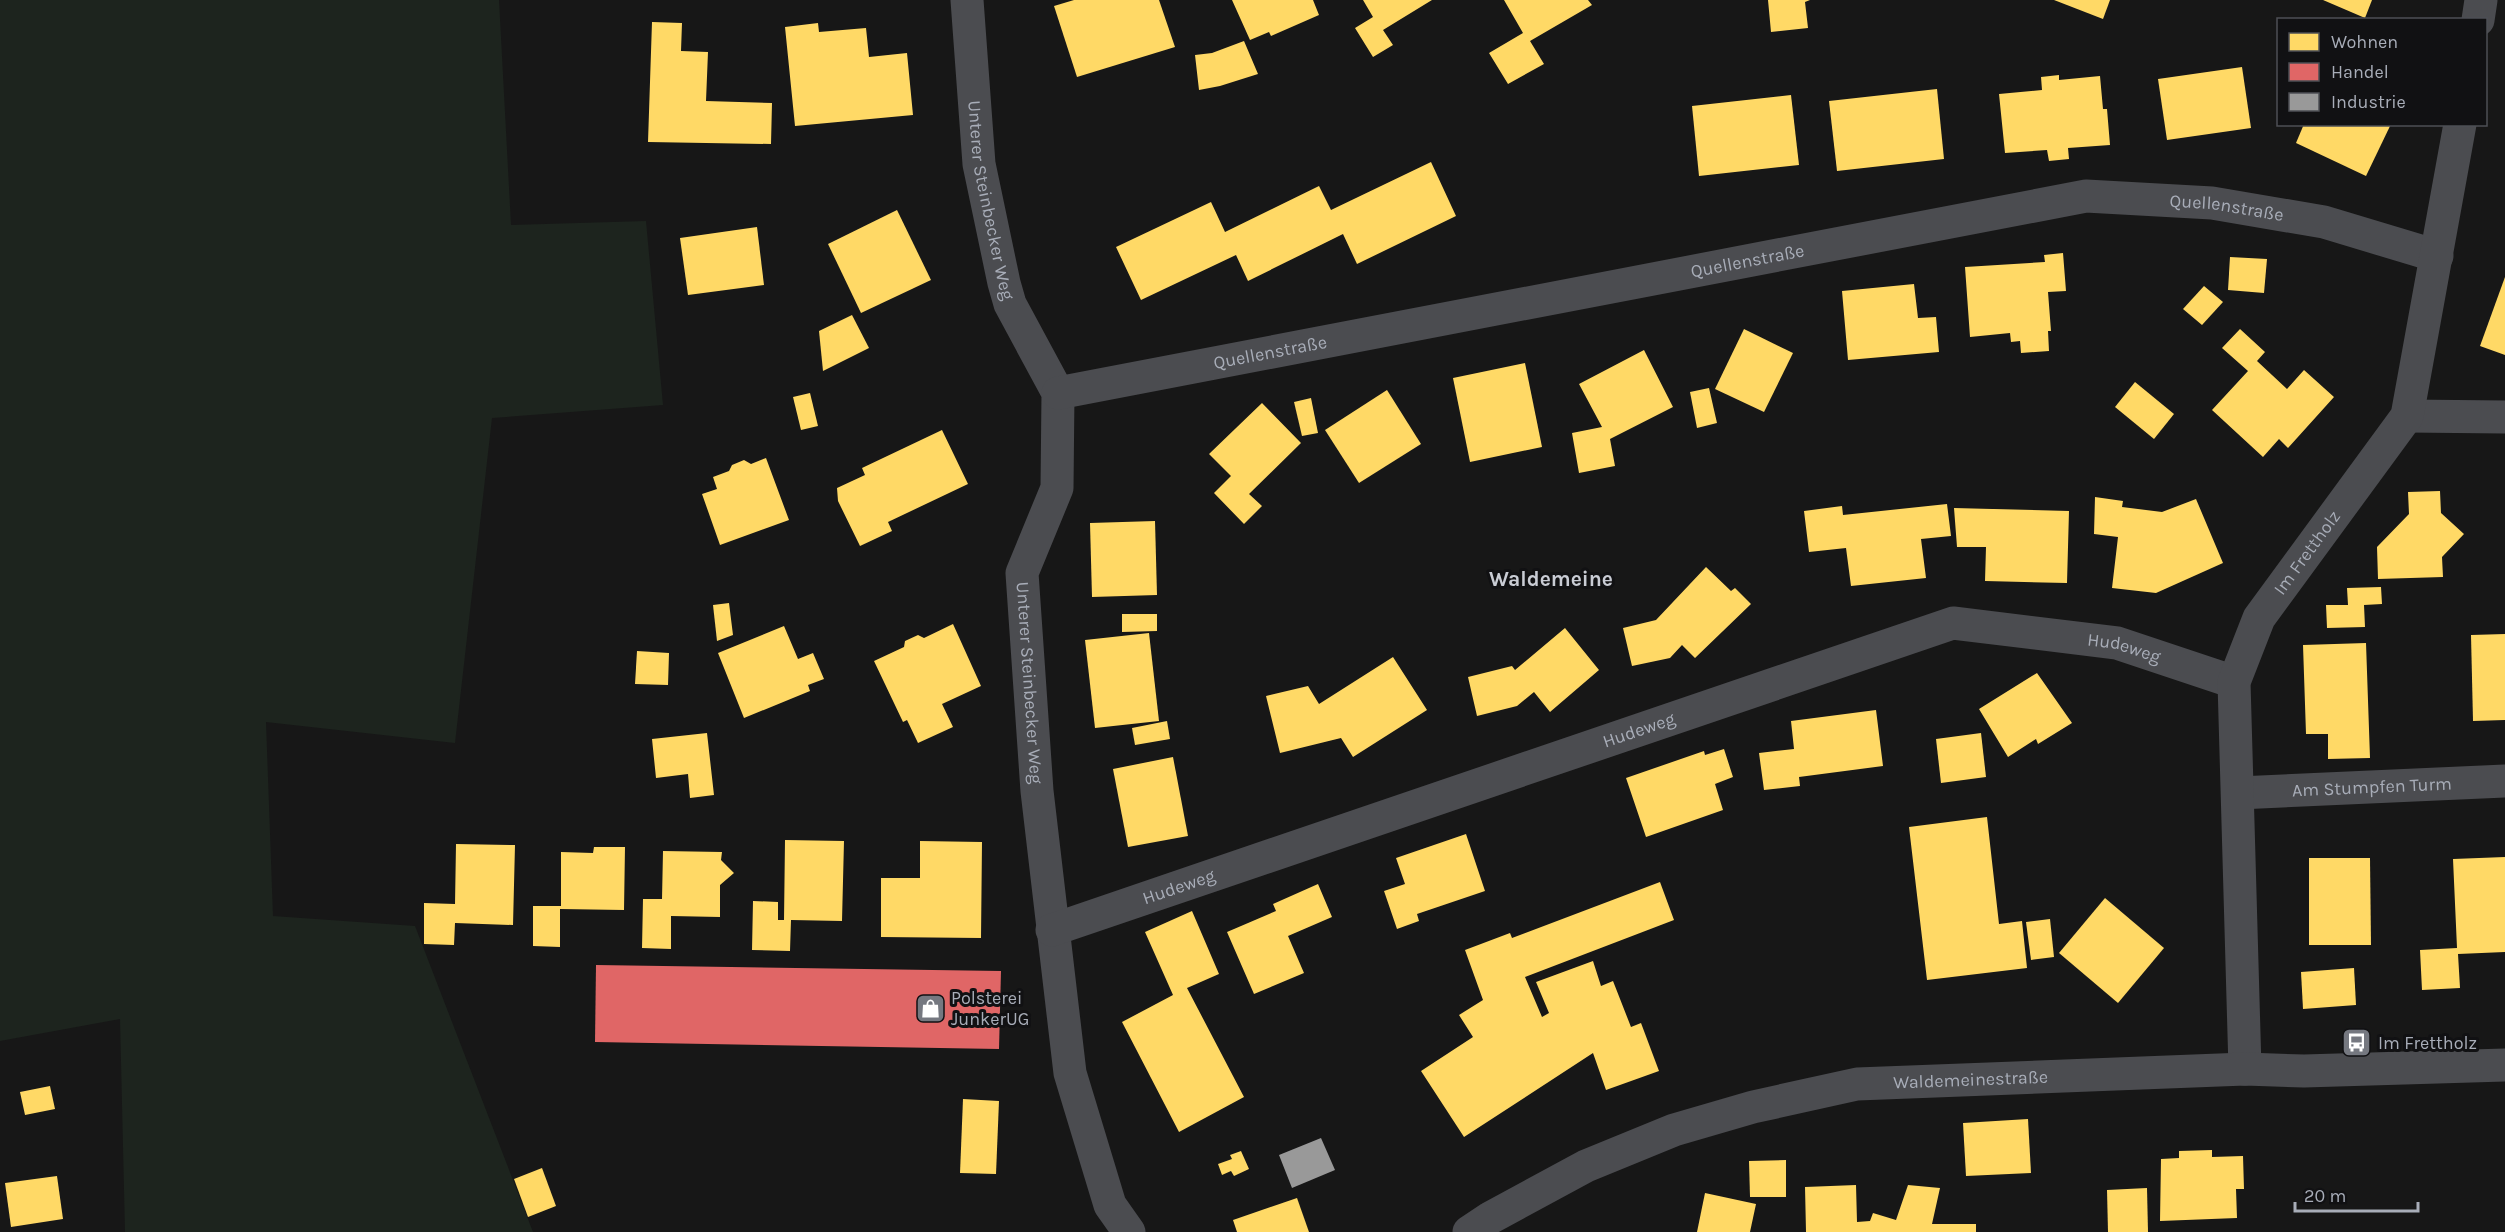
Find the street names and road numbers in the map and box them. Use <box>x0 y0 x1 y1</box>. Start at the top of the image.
street label: Unterer Steinbecker Weg <box>963 100 1019 303</box>
street label: Quellenstraße <box>2169 190 2285 226</box>
street label: Quellenstraße <box>1689 239 1806 283</box>
street label: Quellenstraße <box>1212 331 1329 374</box>
street label: Im Frettholz <box>2269 506 2345 599</box>
street label: Unterer Steinbecker Weg <box>1012 581 1047 785</box>
street label: Hudeweg <box>2086 628 2164 668</box>
street label: Hudeweg <box>1600 707 1678 753</box>
street label: Am Stumpfen Turm <box>2291 772 2452 802</box>
street label: Hudeweg <box>1140 864 1218 909</box>
street label: Waldemeinestraße <box>1893 1066 2048 1094</box>

